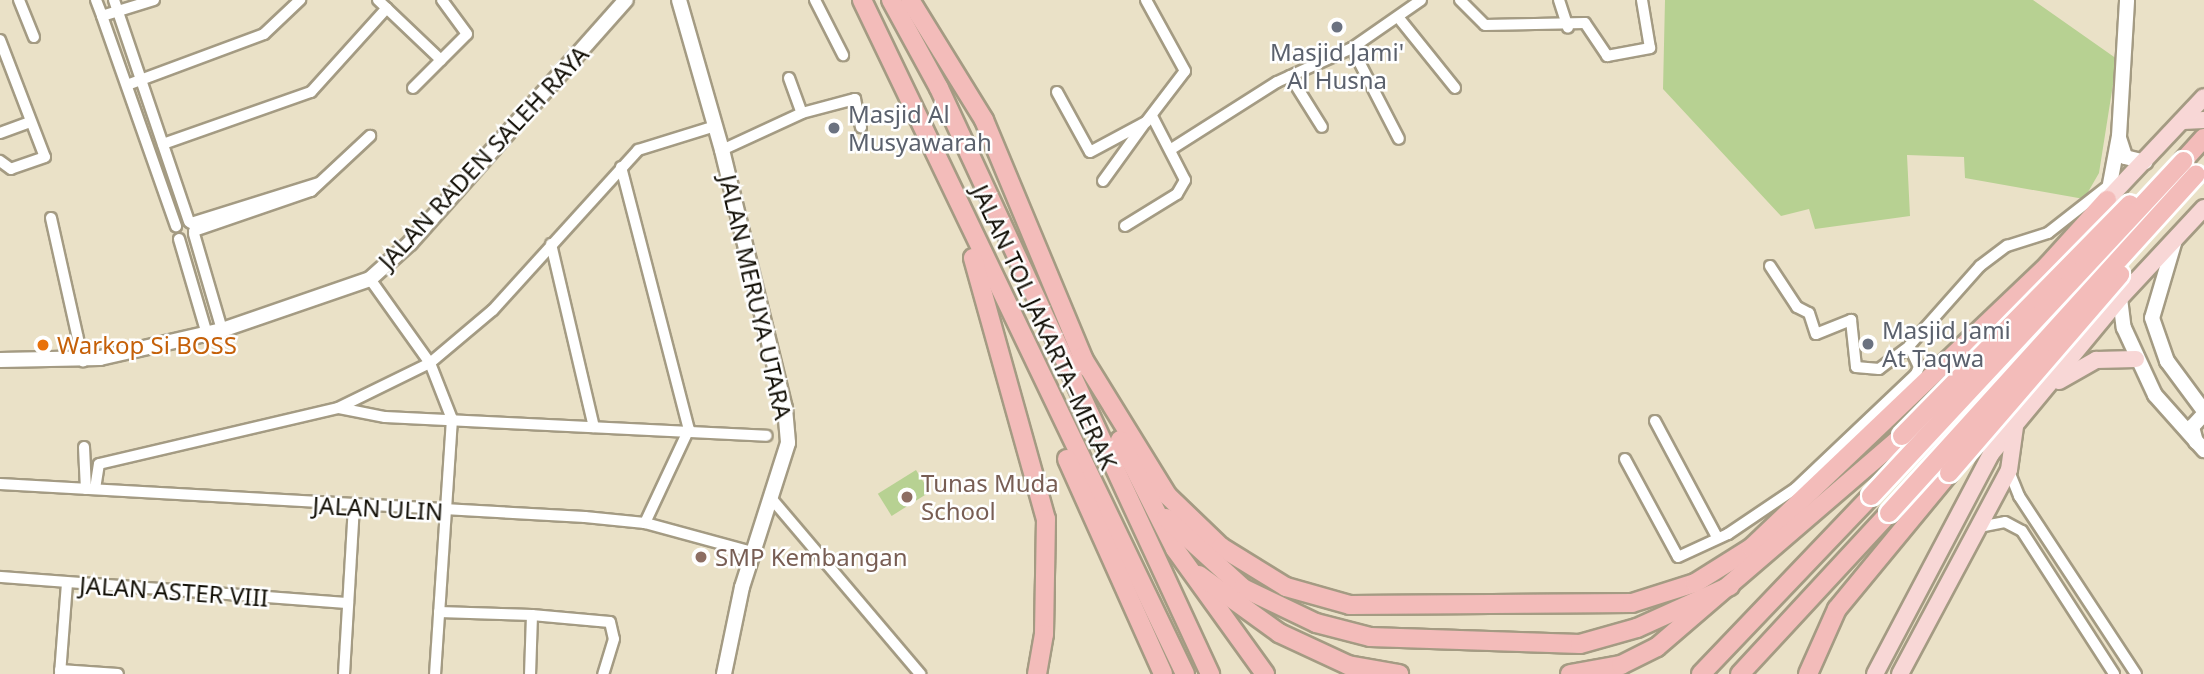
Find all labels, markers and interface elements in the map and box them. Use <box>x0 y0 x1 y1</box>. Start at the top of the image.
marker: Masjid Jami' Al Husna <box>1329 19 1345 35</box>
place label: Masjid Jami' Al Husna <box>1270 38 1404 94</box>
street label: JALAN RADEN SALEH RAYA <box>372 39 594 275</box>
place label: Masjid Al Musyawarah <box>848 100 992 156</box>
marker: Masjid Al Musyawarah <box>826 120 842 136</box>
street label: JALAN MERUYA UTARA <box>714 172 798 422</box>
street label: JALAN TOL JAKARTA–MERAK <box>966 180 1124 474</box>
place label: Masjid Jami At Taqwa <box>1882 316 2011 372</box>
place label: Warkop Si BOSS <box>57 331 237 359</box>
marker: Masjid Jami At Taqwa <box>1860 336 1876 352</box>
marker: Warkop Si BOSS <box>35 337 51 353</box>
place label: Tunas Muda School <box>921 469 1059 525</box>
marker: Tunas Muda School <box>899 489 915 505</box>
street label: JALAN ULIN <box>312 490 444 526</box>
place label: SMP Kembangan <box>715 543 908 571</box>
marker: SMP Kembangan <box>693 549 709 565</box>
street label: JALAN ASTER VIII <box>78 570 270 612</box>

